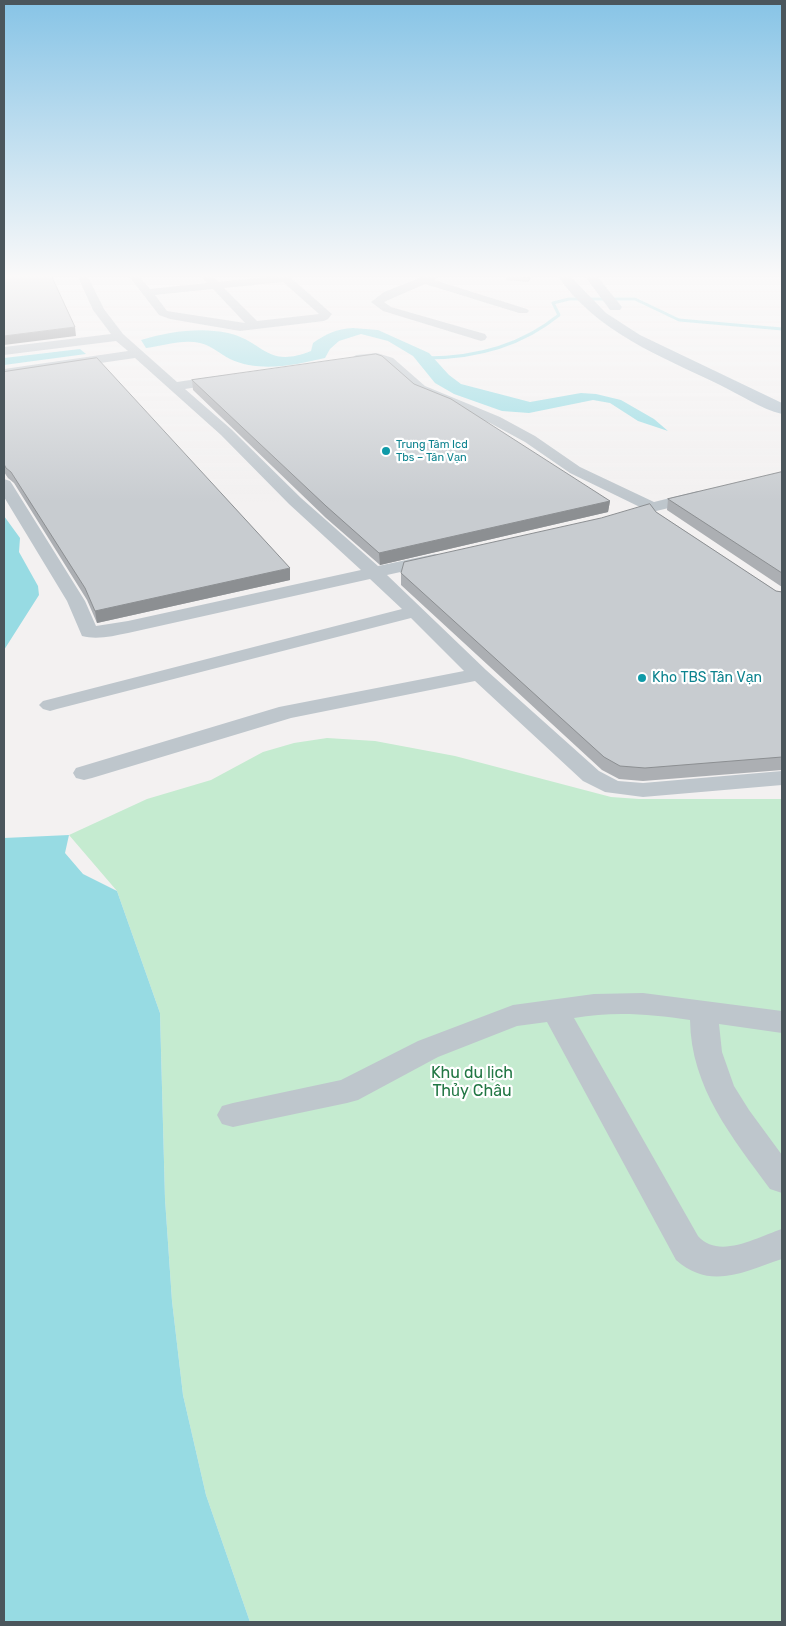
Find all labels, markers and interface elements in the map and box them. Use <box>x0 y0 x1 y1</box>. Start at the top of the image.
place label: Trung Tâm Icd Tbs – Tân Vạn <box>396 438 468 464</box>
marker: Trung Tâm Icd Tbs – Tân Vạn <box>380 445 392 457</box>
place label: Kho TBS Tân Vạn <box>652 670 762 686</box>
marker: Kho TBS Tân Vạn <box>636 672 648 684</box>
park label: Khu du lịch Thủy Châu <box>431 1063 513 1101</box>

